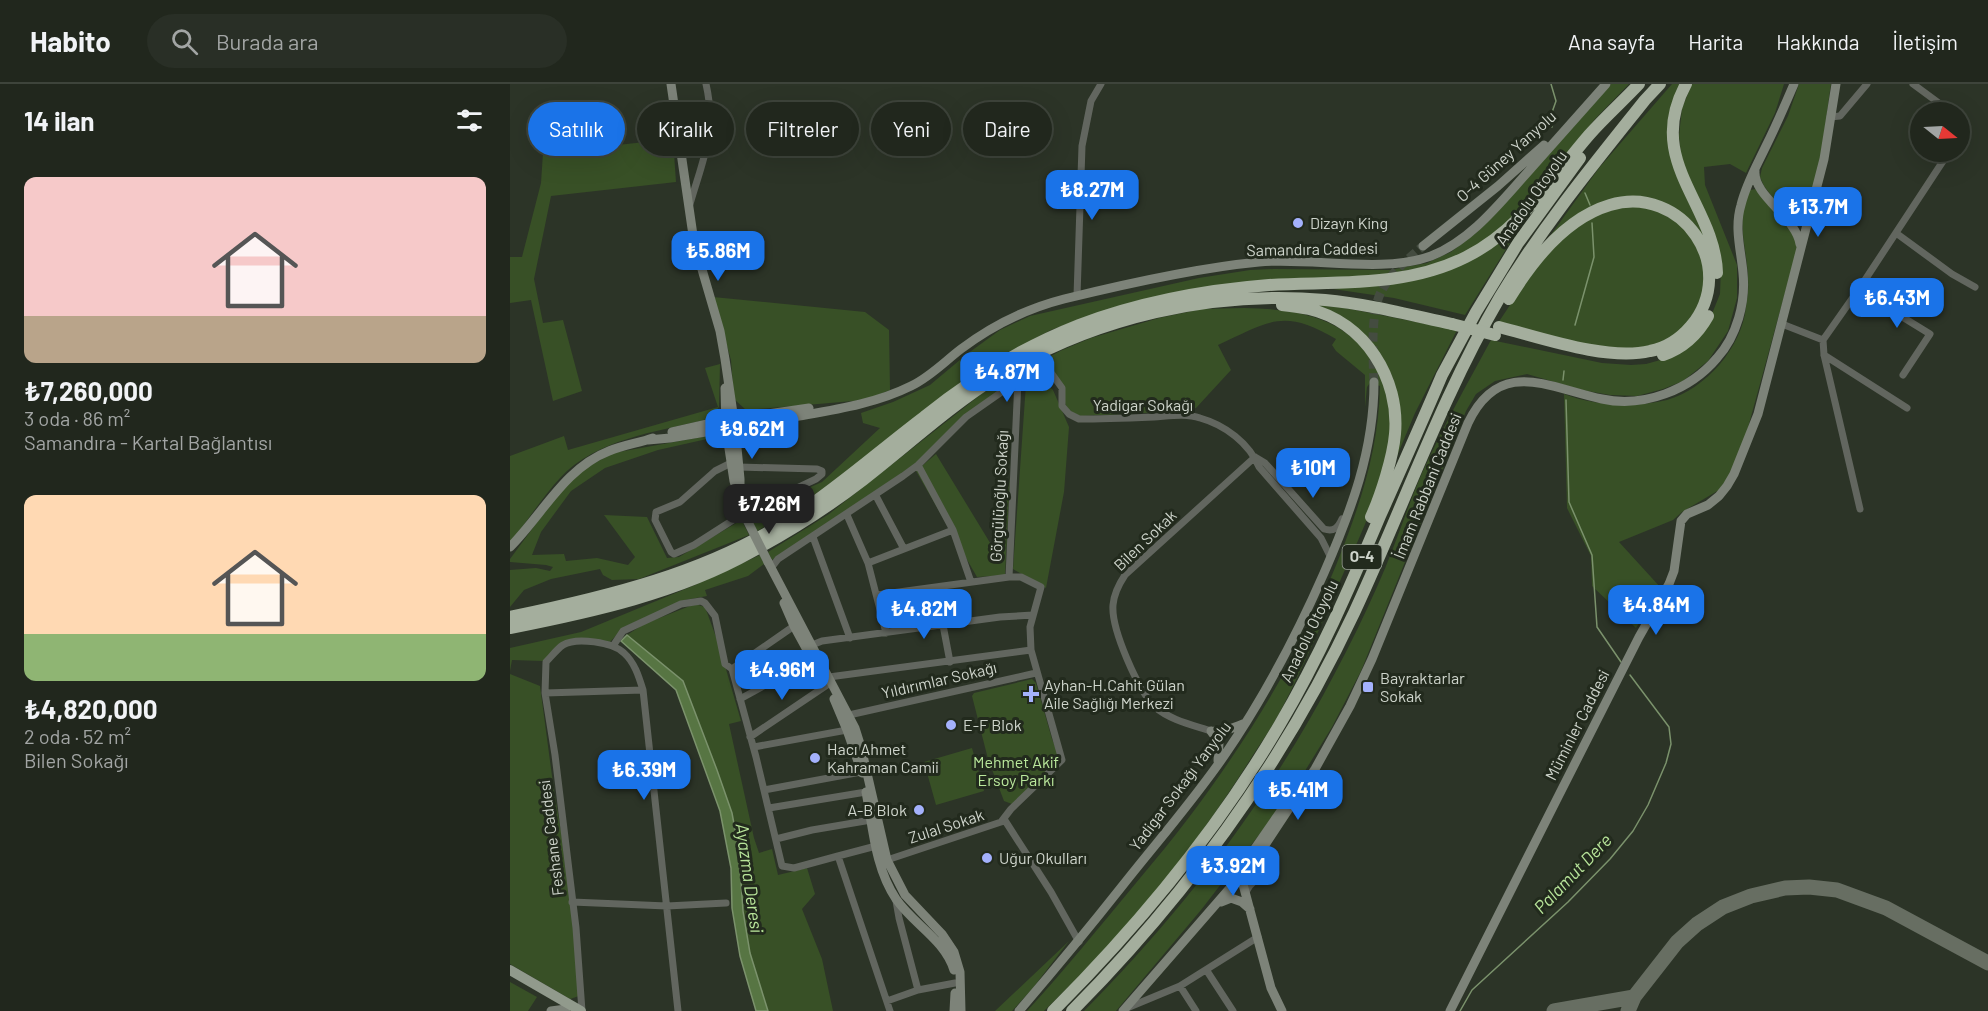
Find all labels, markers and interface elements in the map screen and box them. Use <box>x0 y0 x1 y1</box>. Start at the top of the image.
search box <box>147 14 567 68</box>
text: Habito <box>30 24 111 58</box>
icon: search <box>168 25 201 58</box>
text: Burada ara <box>216 28 319 54</box>
text: Ana sayfa <box>1568 29 1655 54</box>
text: Harita <box>1688 29 1743 54</box>
text: Hakkında <box>1776 29 1860 54</box>
text: İletişim <box>1893 29 1958 54</box>
chip: Satılık <box>528 102 625 156</box>
chip: Kiralık <box>637 102 734 156</box>
chip: Filtreler <box>746 102 859 156</box>
chip: Yeni <box>871 102 951 156</box>
chip: Daire <box>963 102 1052 156</box>
north arrow <box>1910 102 1970 162</box>
map controls <box>1910 102 1970 162</box>
icon: filters <box>453 104 486 137</box>
text: 14 ilan <box>24 105 95 136</box>
street label: O-4 Güney Yanyolu <box>1452 106 1559 205</box>
street label: Anadolu Otoyolu <box>1491 147 1570 249</box>
pin: ₺8.27M <box>1043 170 1141 221</box>
text: ₺8.27M <box>1060 177 1124 201</box>
pin: ₺13.7M <box>1769 187 1867 238</box>
text: ₺13.7M <box>1788 194 1848 218</box>
place label: Dizayn King <box>1310 213 1388 232</box>
icon: home <box>201 216 309 324</box>
marker: Dizayn King <box>1291 216 1305 230</box>
pin: ₺5.86M <box>669 231 767 282</box>
text: ₺5.86M <box>686 238 751 262</box>
street label: Samandıra Caddesi <box>1246 238 1378 259</box>
pin: ₺6.43M <box>1848 278 1946 329</box>
text: ₺6.43M <box>1864 285 1930 309</box>
pin: ₺4.87M <box>958 352 1056 403</box>
text: ₺4.87M <box>974 359 1040 383</box>
text: ₺7,260,000 <box>24 375 153 406</box>
street label: Yadigar Sokağı <box>1093 395 1193 414</box>
text: 3 oda · 86 m² <box>24 406 130 430</box>
pin: ₺9.62M <box>703 409 801 460</box>
street label: İmam Rabbani Caddesi <box>1389 410 1464 561</box>
text: ₺9.62M <box>719 416 785 440</box>
street label: Görgülüoğlu Sokağı <box>986 429 1011 563</box>
text: Samandıra - Kartal Bağlantısı <box>24 430 272 454</box>
pin: ₺10M <box>1277 448 1349 499</box>
text: ₺10M <box>1290 455 1336 479</box>
pin: ₺7.26M <box>720 484 818 535</box>
text: ₺7.26M <box>737 491 801 515</box>
street label: Bilen Sokak <box>1109 505 1180 574</box>
icon: home <box>201 534 309 642</box>
road number: O-4 <box>1342 545 1382 569</box>
street label: Anadolu Otoyolu <box>1276 577 1342 685</box>
pin: ₺4.84M <box>1607 585 1705 636</box>
pin: ₺4.82M <box>875 589 973 640</box>
text: ₺4.84M <box>1622 592 1690 616</box>
text: ₺4.82M <box>891 596 957 620</box>
pin: ₺4.96M <box>733 650 831 701</box>
text: ₺4.96M <box>749 657 815 681</box>
street label: Yıldırımlar Sokağı <box>879 657 998 702</box>
street label: Müminler Caddesi <box>1541 666 1613 783</box>
place label: Bayraktarlar Sokak <box>1380 668 1465 705</box>
place label: Ayhan-H.Cahit Gülan Aile Sağlığı Merkezi <box>1044 675 1185 712</box>
marker: Bayraktarlar Sokak <box>1361 680 1375 694</box>
marker: Ayhan-H.Cahit Gülan Aile Sağlığı Merkezi <box>1022 685 1040 703</box>
text: ₺4,820,000 <box>24 693 158 724</box>
place label: E-F Blok <box>963 715 1022 734</box>
street label: Yadigar Sokağı Yanyolu <box>1125 717 1234 854</box>
marker: E-F Blok <box>944 718 958 732</box>
text: 2 oda · 52 m² <box>24 724 131 748</box>
place label: Hacı Ahmet Kahraman Camii <box>827 739 939 776</box>
text: Bilen Sokağı <box>24 748 128 772</box>
pin: ₺6.39M <box>595 750 693 801</box>
marker: Hacı Ahmet Kahraman Camii <box>808 751 822 765</box>
park label: Mehmet Akif Ersoy Parkı <box>973 752 1059 789</box>
text: ₺6.39M <box>612 757 676 781</box>
pin: ₺5.41M <box>1249 770 1347 821</box>
text: ₺5.41M <box>1268 777 1328 801</box>
street label: Feshane Caddesi <box>534 779 567 897</box>
place label: A-B Blok <box>848 800 907 819</box>
marker: A-B Blok <box>912 803 926 817</box>
street label: Zulal Sokak <box>906 804 986 847</box>
water label: Ayazma Deresi <box>731 822 769 934</box>
water label: Palamut Dere <box>1529 829 1616 918</box>
pin: ₺3.92M <box>1184 846 1282 897</box>
place label: Uğur Okulları <box>999 848 1087 867</box>
marker: Uğur Okulları <box>980 851 994 865</box>
text: ₺3.92M <box>1200 853 1266 877</box>

